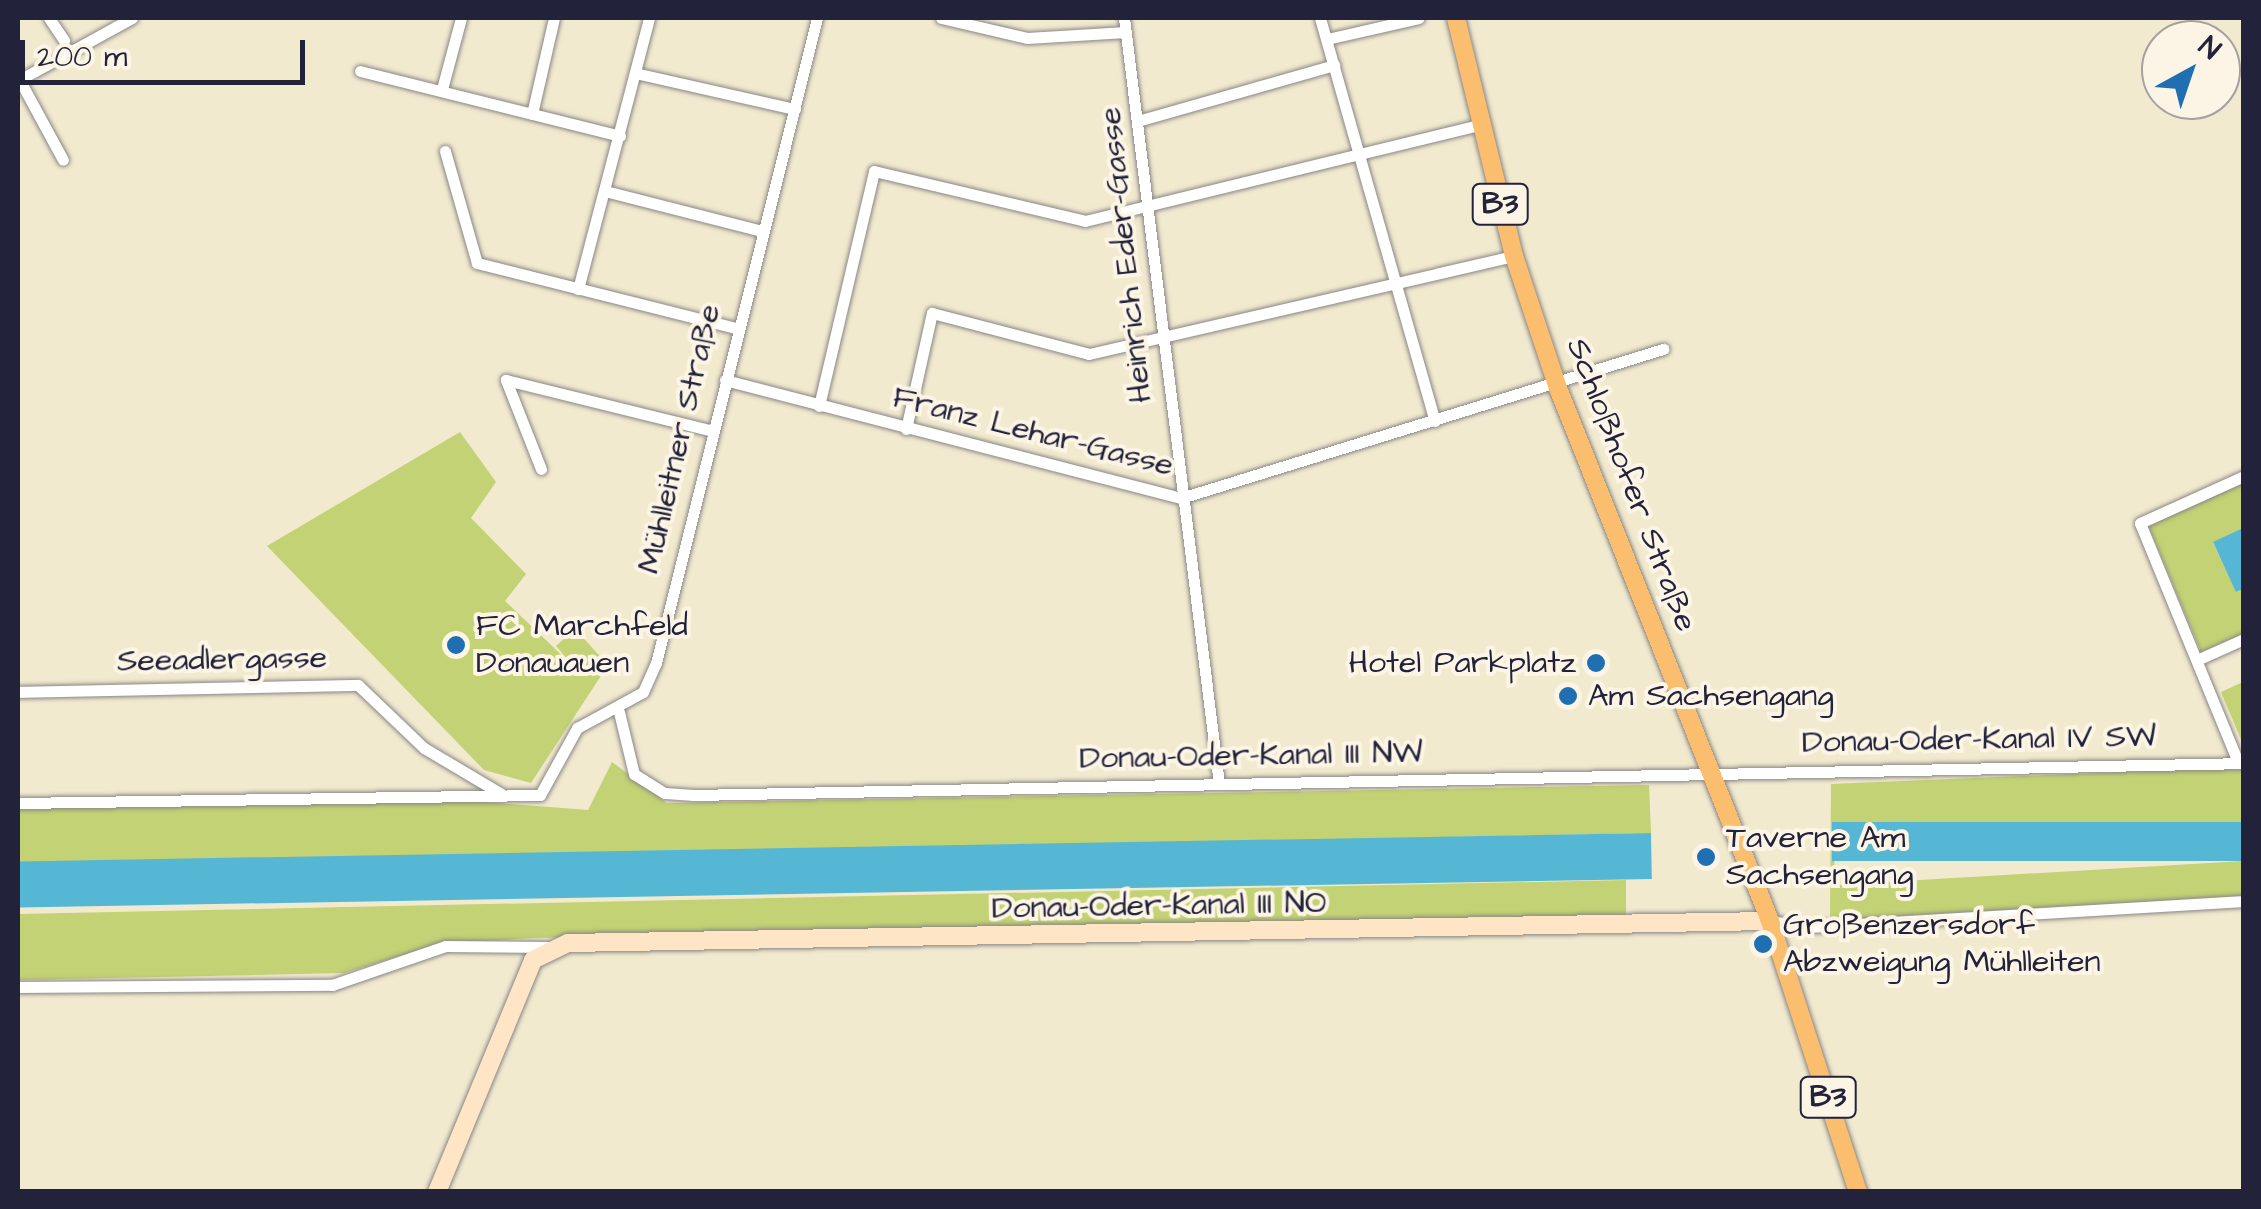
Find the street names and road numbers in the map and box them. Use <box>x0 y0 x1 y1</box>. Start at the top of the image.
street label: Heinrich Eder-Gasse <box>1091 105 1161 405</box>
road number: B3 <box>1470 179 1530 229</box>
street label: Mühlleitner Straße <box>630 301 730 577</box>
street label: Schloßhofer Straße <box>1557 333 1705 637</box>
street label: Franz Lehar-Gasse <box>889 379 1177 485</box>
street label: Seeadlergasse <box>117 639 327 681</box>
street label: Donau-Oder-Kanal IV SW <box>1802 718 2156 762</box>
street label: Donau-Oder-Kanal III NW <box>1079 734 1423 778</box>
street label: Donau-Oder-Kanal III NO <box>991 884 1327 928</box>
road number: B3 <box>1798 1072 1858 1122</box>

